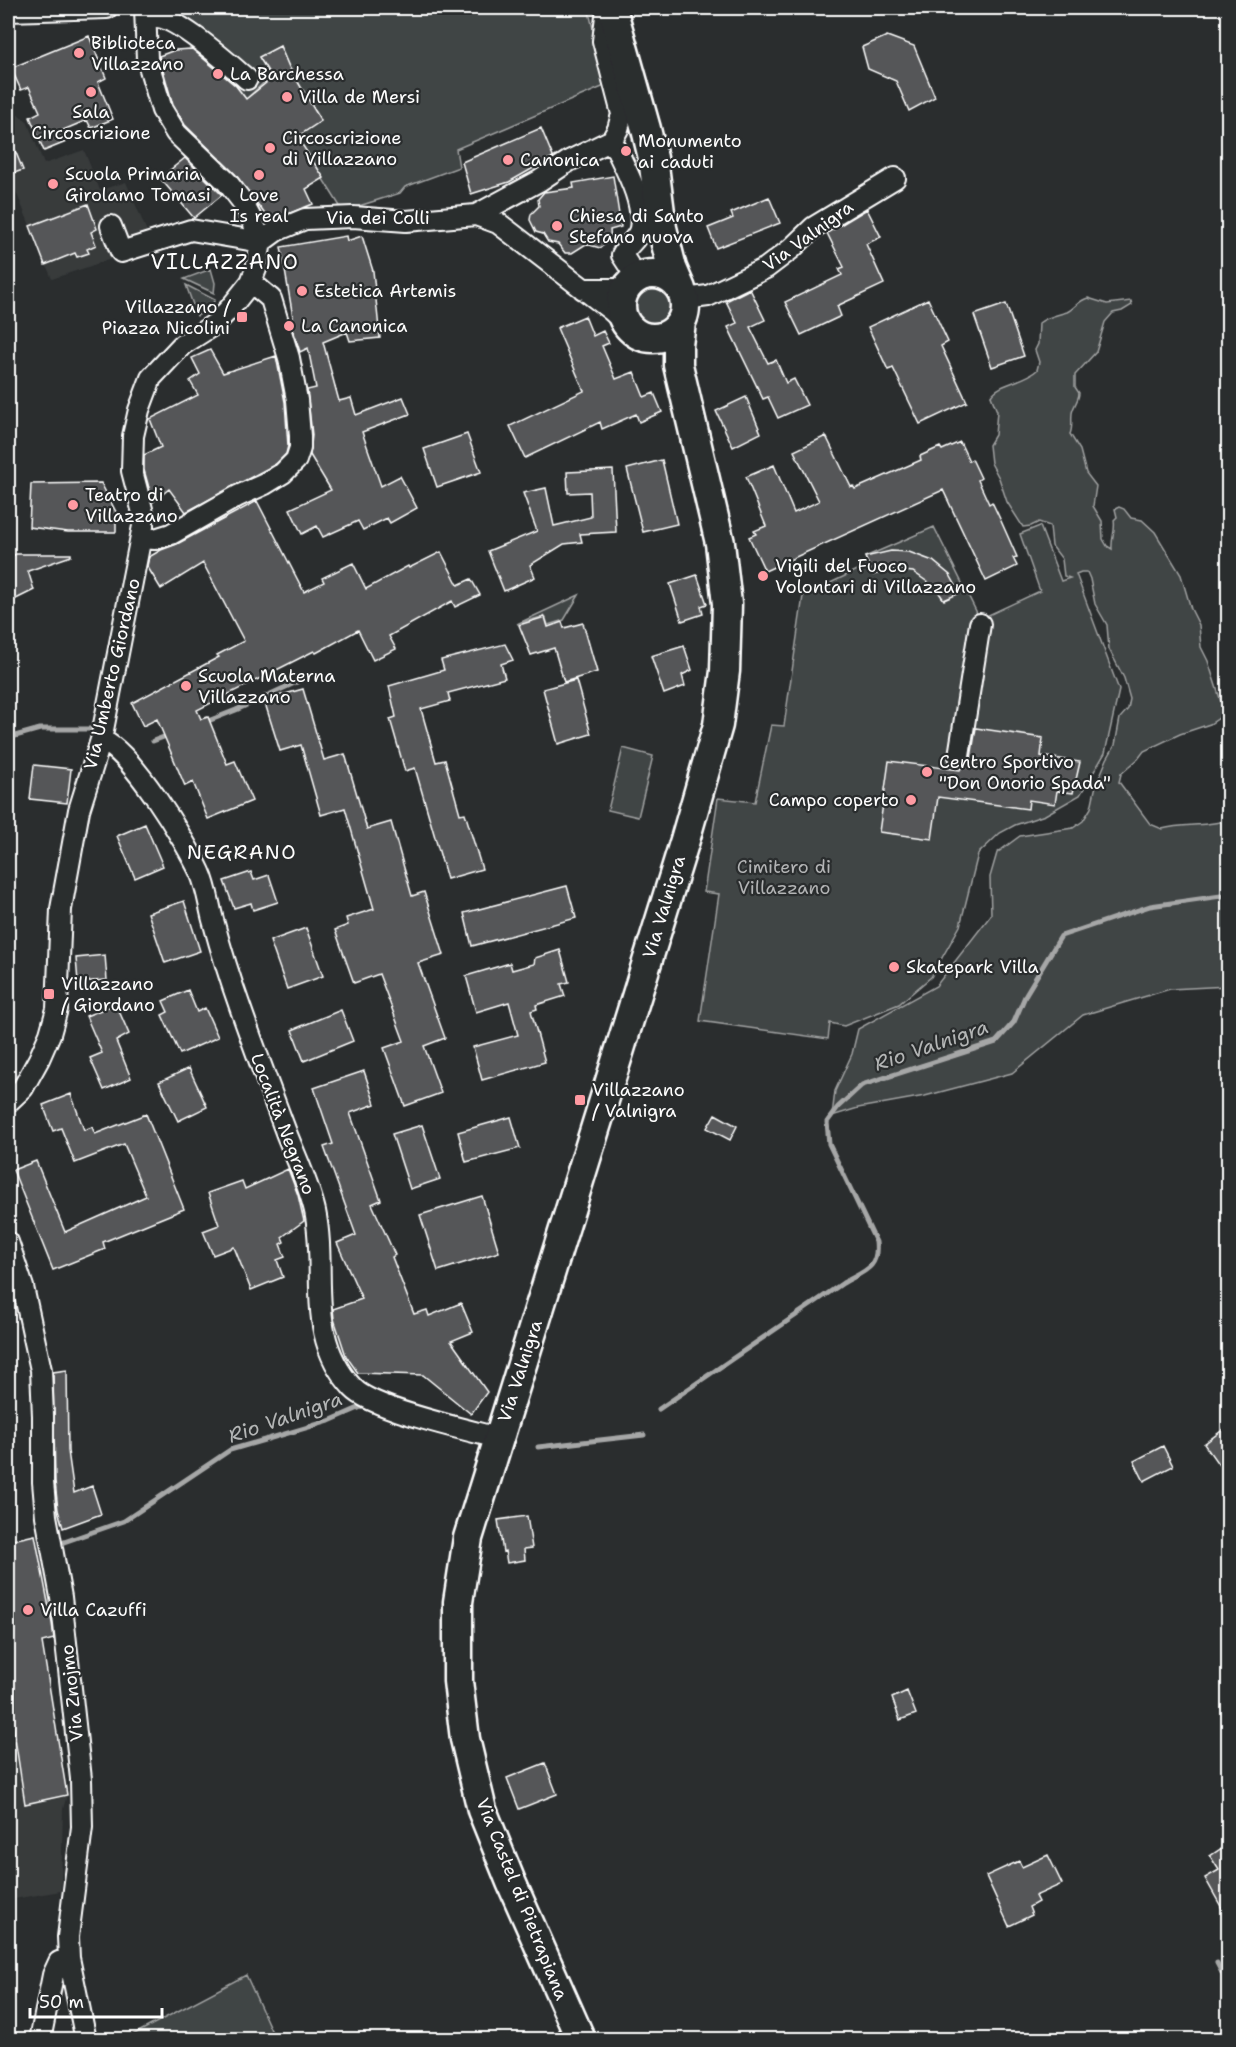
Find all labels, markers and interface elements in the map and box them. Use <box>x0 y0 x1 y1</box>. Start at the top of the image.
place label: Biblioteca Villazzano <box>91 31 184 76</box>
marker: Biblioteca Villazzano <box>72 46 86 60</box>
place label: La Barchessa <box>230 62 344 86</box>
marker: La Barchessa <box>211 67 225 81</box>
marker: Sala Circoscrizione <box>84 85 98 99</box>
place label: Villa de Mersi <box>299 85 420 109</box>
marker: Villa de Mersi <box>280 90 294 104</box>
place label: Sala Circoscrizione <box>31 100 151 145</box>
place label: Circoscrizione di Villazzano <box>282 126 402 171</box>
place label: Monumento ai caduti <box>638 129 742 174</box>
marker: Circoscrizione di Villazzano <box>263 141 277 155</box>
marker: Monumento ai caduti <box>619 144 633 158</box>
place label: Canonica <box>520 148 599 172</box>
marker: Canonica <box>501 153 515 167</box>
place label: Scuola Primaria Girolamo Tomasi <box>65 162 211 207</box>
marker: Love Is real <box>252 168 266 182</box>
marker: Scuola Primaria Girolamo Tomasi <box>46 177 60 191</box>
place label: Love Is real <box>230 183 289 228</box>
street label: Via Valnigra <box>758 195 858 277</box>
place label: Chiesa di Santo Stefano nuova <box>569 204 704 249</box>
street label: Via dei Colli <box>326 206 430 230</box>
marker: Chiesa di Santo Stefano nuova <box>550 219 564 233</box>
district label: VILLAZZANO <box>151 248 299 276</box>
place label: Estetica Artemis <box>314 279 456 303</box>
marker: Estetica Artemis <box>295 284 309 298</box>
place label: Villazzano / Piazza Nicolini <box>102 295 232 340</box>
marker: Villazzano / Piazza Nicolini <box>235 310 249 324</box>
place label: La Canonica <box>301 314 407 338</box>
marker: La Canonica <box>282 319 296 333</box>
place label: Teatro di Villazzano <box>85 483 178 528</box>
marker: Teatro di Villazzano <box>66 498 80 512</box>
place label: Vigili del Fuoco Volontari di Villazzano <box>775 554 976 599</box>
marker: Vigili del Fuoco Volontari di Villazzano <box>756 569 770 583</box>
street label: Via Umberto Giordano <box>78 576 146 772</box>
place label: Scuola Materna Villazzano <box>198 664 336 709</box>
marker: Scuola Materna Villazzano <box>179 679 193 693</box>
place label: Centro Sportivo "Don Onorio Spada" <box>939 750 1111 795</box>
marker: Centro Sportivo "Don Onorio Spada" <box>920 765 934 779</box>
place label: Campo coperto <box>769 788 899 812</box>
marker: Campo coperto <box>904 793 918 807</box>
district label: NEGRANO <box>187 839 297 865</box>
street label: Via Valnigra <box>637 853 691 961</box>
park label: Cimitero di Villazzano <box>737 855 831 900</box>
place label: Skatepark Villa <box>906 955 1039 979</box>
marker: Skatepark Villa <box>887 960 901 974</box>
place label: Villazzano / Giordano <box>61 972 155 1017</box>
marker: Villazzano / Giordano <box>42 987 56 1001</box>
water label: Rio Valnigra <box>870 1013 992 1077</box>
street label: Località Negrano <box>245 1050 321 1198</box>
place label: Villazzano / Valnigra <box>592 1078 685 1123</box>
marker: Villazzano / Valnigra <box>573 1093 587 1107</box>
street label: Via Valnigra <box>492 1317 548 1425</box>
water label: Rio Valnigra <box>224 1385 346 1449</box>
place label: Villa Cazuffi <box>40 1598 147 1622</box>
marker: Villa Cazuffi <box>21 1603 35 1617</box>
street label: Via Znojmo <box>55 1643 89 1743</box>
street label: Via Castel di Pietrapiana <box>470 1794 574 2004</box>
scale bar <box>30 1981 162 2019</box>
text: 50 m <box>39 1990 84 2014</box>

